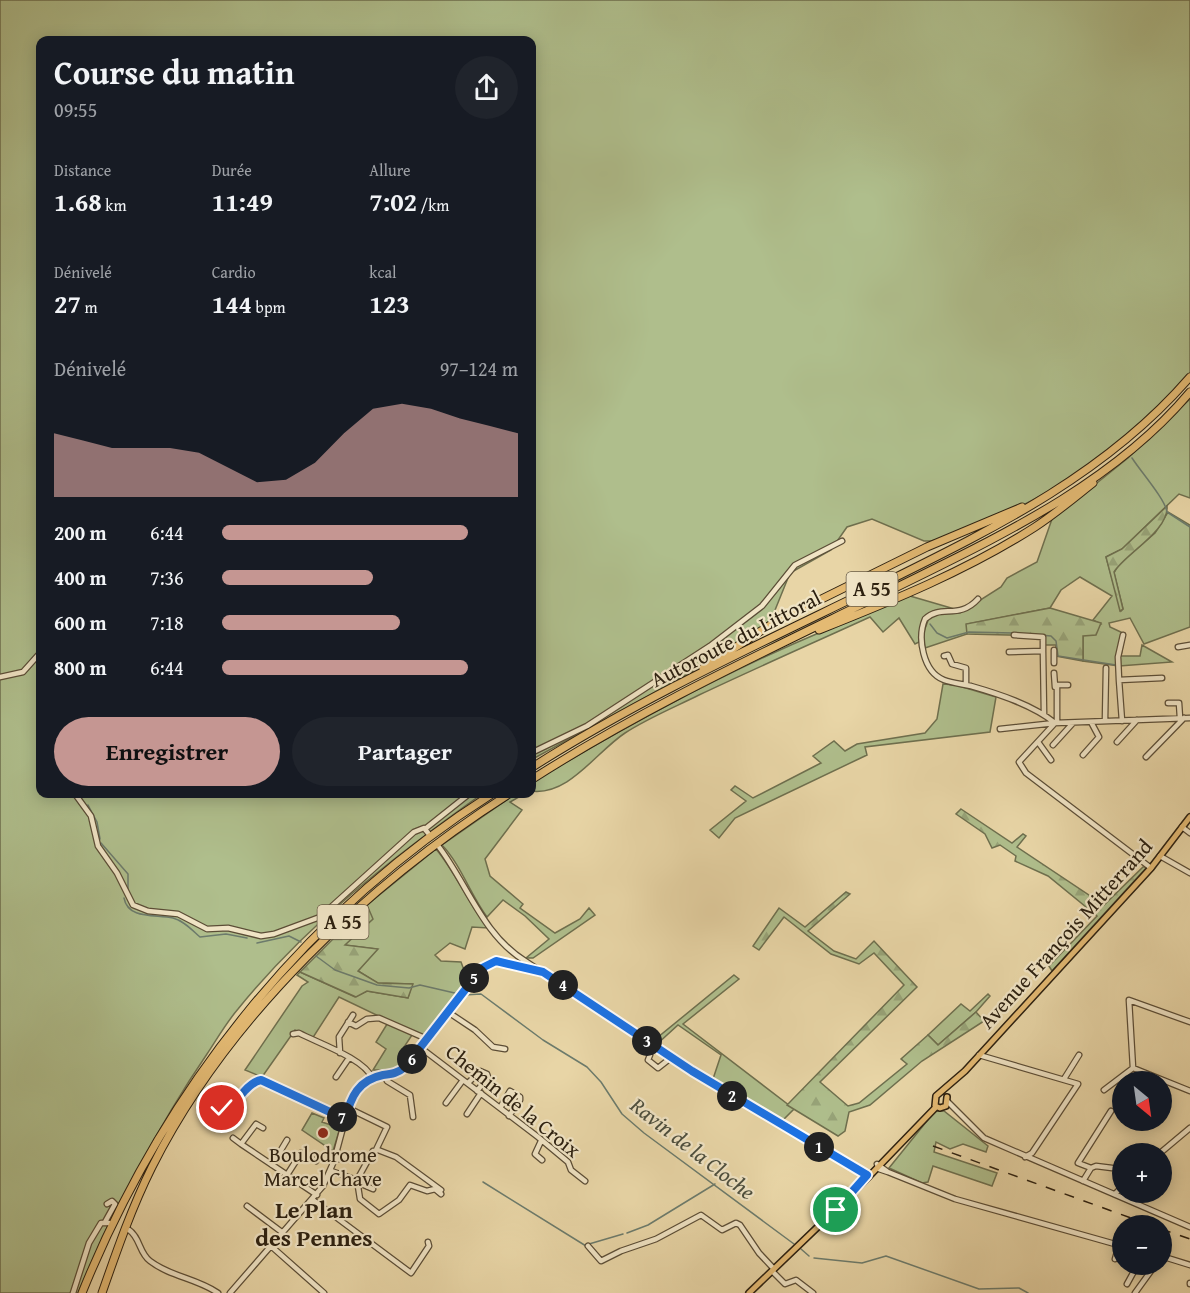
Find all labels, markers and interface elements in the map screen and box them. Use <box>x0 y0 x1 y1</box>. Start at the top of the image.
text: Course du matin <box>54 48 295 96</box>
button: share <box>455 56 518 119</box>
text: 09:55 <box>54 95 97 124</box>
text: Distance <box>54 158 111 182</box>
text: Durée <box>212 158 252 182</box>
text: Allure <box>369 158 411 182</box>
text: 1.68 <box>54 182 102 221</box>
text: 11:49 <box>212 182 273 221</box>
text: 7:02 <box>369 182 417 221</box>
text: km <box>102 193 126 217</box>
text: /km <box>417 193 449 217</box>
text: Dénivelé <box>54 260 112 284</box>
text: Cardio <box>212 260 256 284</box>
text: kcal <box>369 260 397 284</box>
text: 27 <box>54 284 81 323</box>
text: 144 <box>212 284 252 323</box>
text: 123 <box>369 284 410 323</box>
text: m <box>81 295 98 319</box>
text: bpm <box>252 295 286 319</box>
text: Dénivelé <box>54 354 126 383</box>
text: 97–124 m <box>440 354 518 383</box>
text: 200 m <box>54 518 107 547</box>
text: 6:44 <box>150 518 184 547</box>
text: 400 m <box>54 563 107 592</box>
text: 7:36 <box>150 563 184 592</box>
road number: A 55 <box>846 572 898 606</box>
street label: Autoroute du Littoral <box>645 582 827 695</box>
text: 600 m <box>54 608 107 637</box>
text: 7:18 <box>150 608 184 637</box>
text: 800 m <box>54 653 107 682</box>
text: 6:44 <box>150 653 184 682</box>
button: Enregistrer <box>54 717 280 786</box>
button: Partager <box>292 717 518 786</box>
street label: Avenue François Mitterrand <box>972 831 1160 1036</box>
road number: A 55 <box>318 905 368 939</box>
pin: 5 <box>459 963 489 993</box>
text: 5 <box>470 966 478 990</box>
pin: 4 <box>548 970 578 1000</box>
text: 4 <box>559 973 567 997</box>
pin: 3 <box>632 1026 662 1056</box>
text: 3 <box>643 1029 651 1053</box>
street label: Chemin de la Croix <box>439 1036 588 1165</box>
pin: 6 <box>397 1044 427 1074</box>
text: 6 <box>408 1047 416 1071</box>
north arrow <box>1112 1071 1172 1131</box>
map controls <box>1112 1071 1172 1275</box>
pin: 2 <box>717 1081 747 1111</box>
pin <box>196 1082 247 1133</box>
text: 2 <box>728 1084 736 1108</box>
water label: Ravin de la Cloche <box>623 1088 762 1207</box>
icon: check <box>205 1091 238 1124</box>
pin: 7 <box>327 1102 357 1132</box>
text: 7 <box>338 1105 346 1129</box>
marker: Boulodrome Marcel Chave <box>316 1126 330 1140</box>
pin: 1 <box>804 1132 834 1162</box>
text: 1 <box>815 1135 823 1159</box>
place label: Boulodrome Marcel Chave <box>264 1139 382 1194</box>
button: + <box>1112 1143 1172 1203</box>
pin <box>810 1184 861 1235</box>
district label: Le Plan des Pennes <box>255 1192 373 1255</box>
icon: arrive <box>819 1193 852 1226</box>
button: − <box>1112 1215 1172 1275</box>

